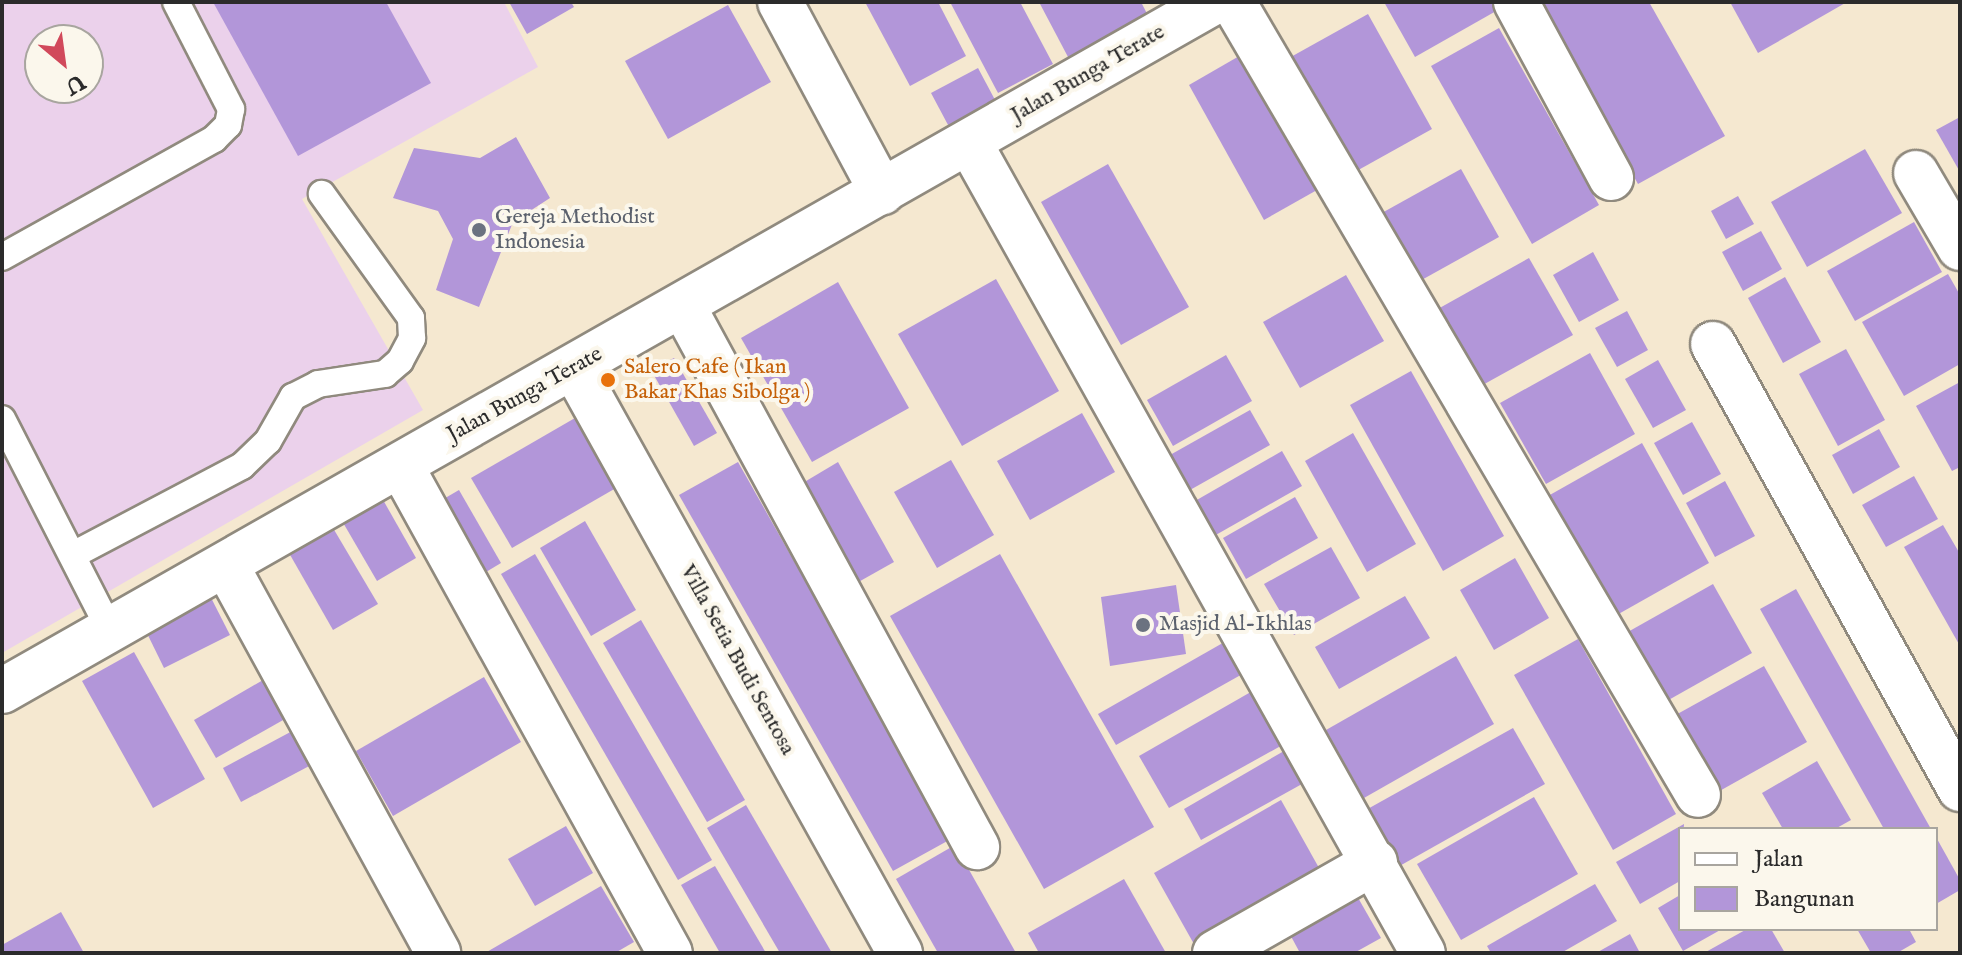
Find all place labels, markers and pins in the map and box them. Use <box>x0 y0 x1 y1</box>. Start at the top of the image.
place label: Gereja Methodist Indonesia <box>495 204 655 256</box>
marker: Gereja Methodist Indonesia <box>470 221 488 239</box>
place label: Salero Cafe ( Ikan Bakar Khas Sibolga ) <box>624 354 810 406</box>
marker: Salero Cafe ( Ikan Bakar Khas Sibolga ) <box>599 371 617 389</box>
place label: Masjid Al-Ikhlas <box>1159 612 1312 638</box>
marker: Masjid Al-Ikhlas <box>1134 616 1152 634</box>

